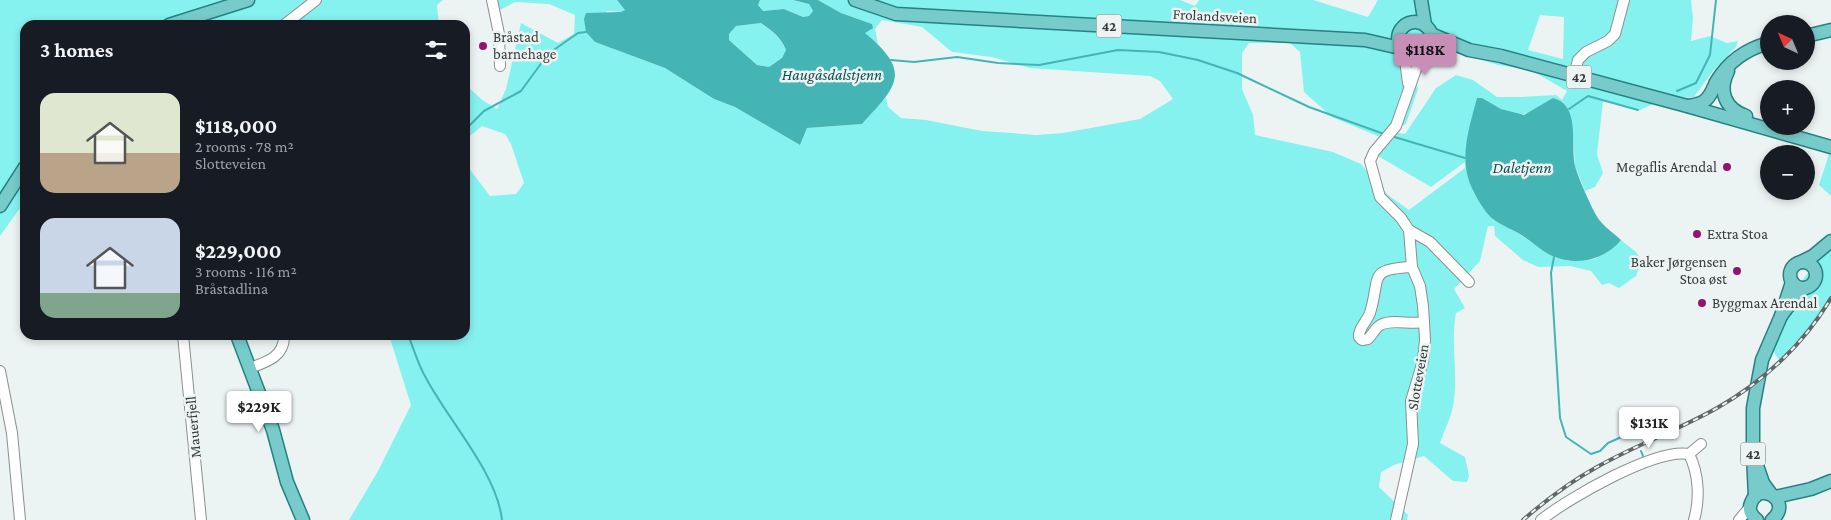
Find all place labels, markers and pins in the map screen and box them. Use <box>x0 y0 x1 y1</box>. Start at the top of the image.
place label: Bråstad barnehage <box>493 29 557 63</box>
pin: $118K <box>1390 34 1460 76</box>
marker: Bråstad barnehage <box>477 40 489 52</box>
place label: Megaflis Arendal <box>1616 159 1717 176</box>
marker: Megaflis Arendal <box>1721 161 1733 173</box>
place label: Extra Stoa <box>1707 226 1768 242</box>
marker: Extra Stoa <box>1691 228 1703 240</box>
place label: Baker Jørgensen Stoa øst <box>1631 254 1728 287</box>
marker: Baker Jørgensen Stoa øst <box>1731 265 1743 277</box>
place label: Byggmax Arendal <box>1712 295 1817 312</box>
marker: Byggmax Arendal <box>1696 297 1708 309</box>
pin: $229K <box>224 390 294 433</box>
pin: $131K <box>1614 406 1684 449</box>

